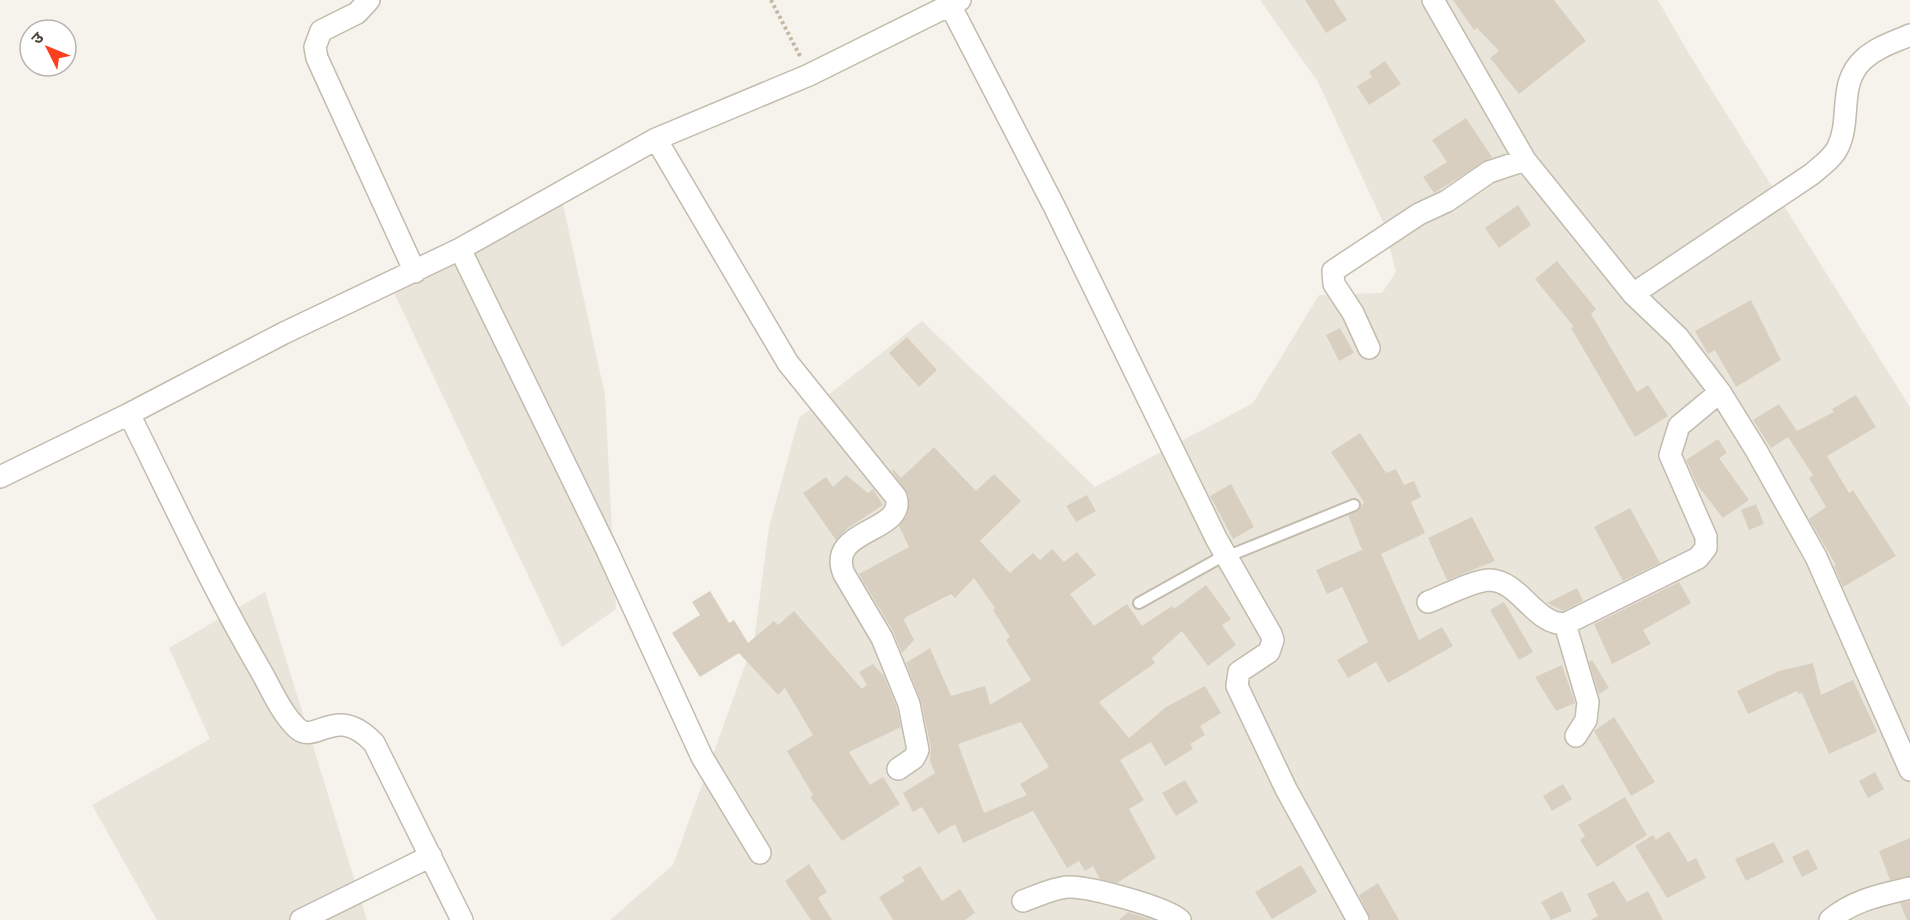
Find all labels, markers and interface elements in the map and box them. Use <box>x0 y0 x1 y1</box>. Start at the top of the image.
north arrow <box>18 18 78 78</box>
text: उ <box>27 28 48 48</box>

